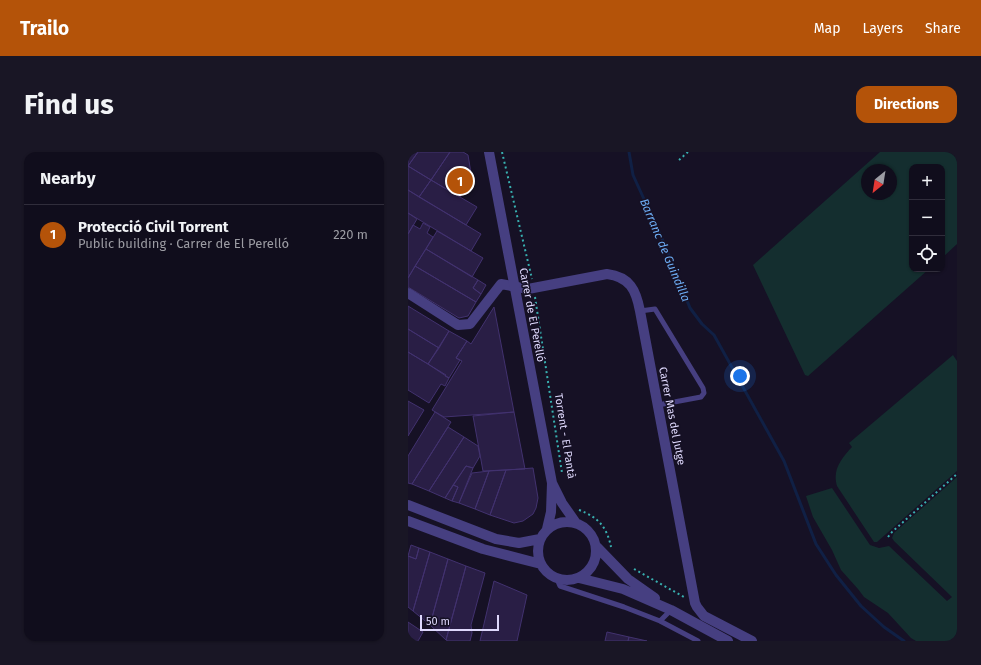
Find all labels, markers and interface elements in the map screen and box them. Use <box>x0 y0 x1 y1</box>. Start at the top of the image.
text: Trailo <box>20 17 69 40</box>
text: Map <box>814 20 840 37</box>
text: Layers <box>862 20 903 37</box>
text: Share <box>925 20 961 37</box>
button: Directions <box>856 86 957 123</box>
text: Find us <box>24 88 114 121</box>
north arrow <box>861 164 897 200</box>
map controls <box>909 164 945 272</box>
button: + <box>909 164 945 200</box>
pin: 1 <box>447 166 473 196</box>
text: Nearby <box>40 168 95 189</box>
water label: Barranc de Guindilla <box>637 196 693 304</box>
button: − <box>909 200 945 236</box>
text: Protecció Civil Torrent <box>78 218 229 236</box>
text: 1 <box>50 227 56 242</box>
text: 220 m <box>333 227 368 242</box>
text: Public building · Carrer de El Perelló <box>78 236 289 251</box>
button: locate <box>909 236 945 272</box>
street label: Carrer de El Perelló <box>517 267 547 363</box>
street label: Carrer Mas del Jutge <box>656 366 688 466</box>
your location <box>730 366 750 386</box>
street label: Torrent - El Pantà <box>552 392 578 480</box>
scale bar <box>420 613 499 632</box>
text: 50 m <box>426 615 450 628</box>

